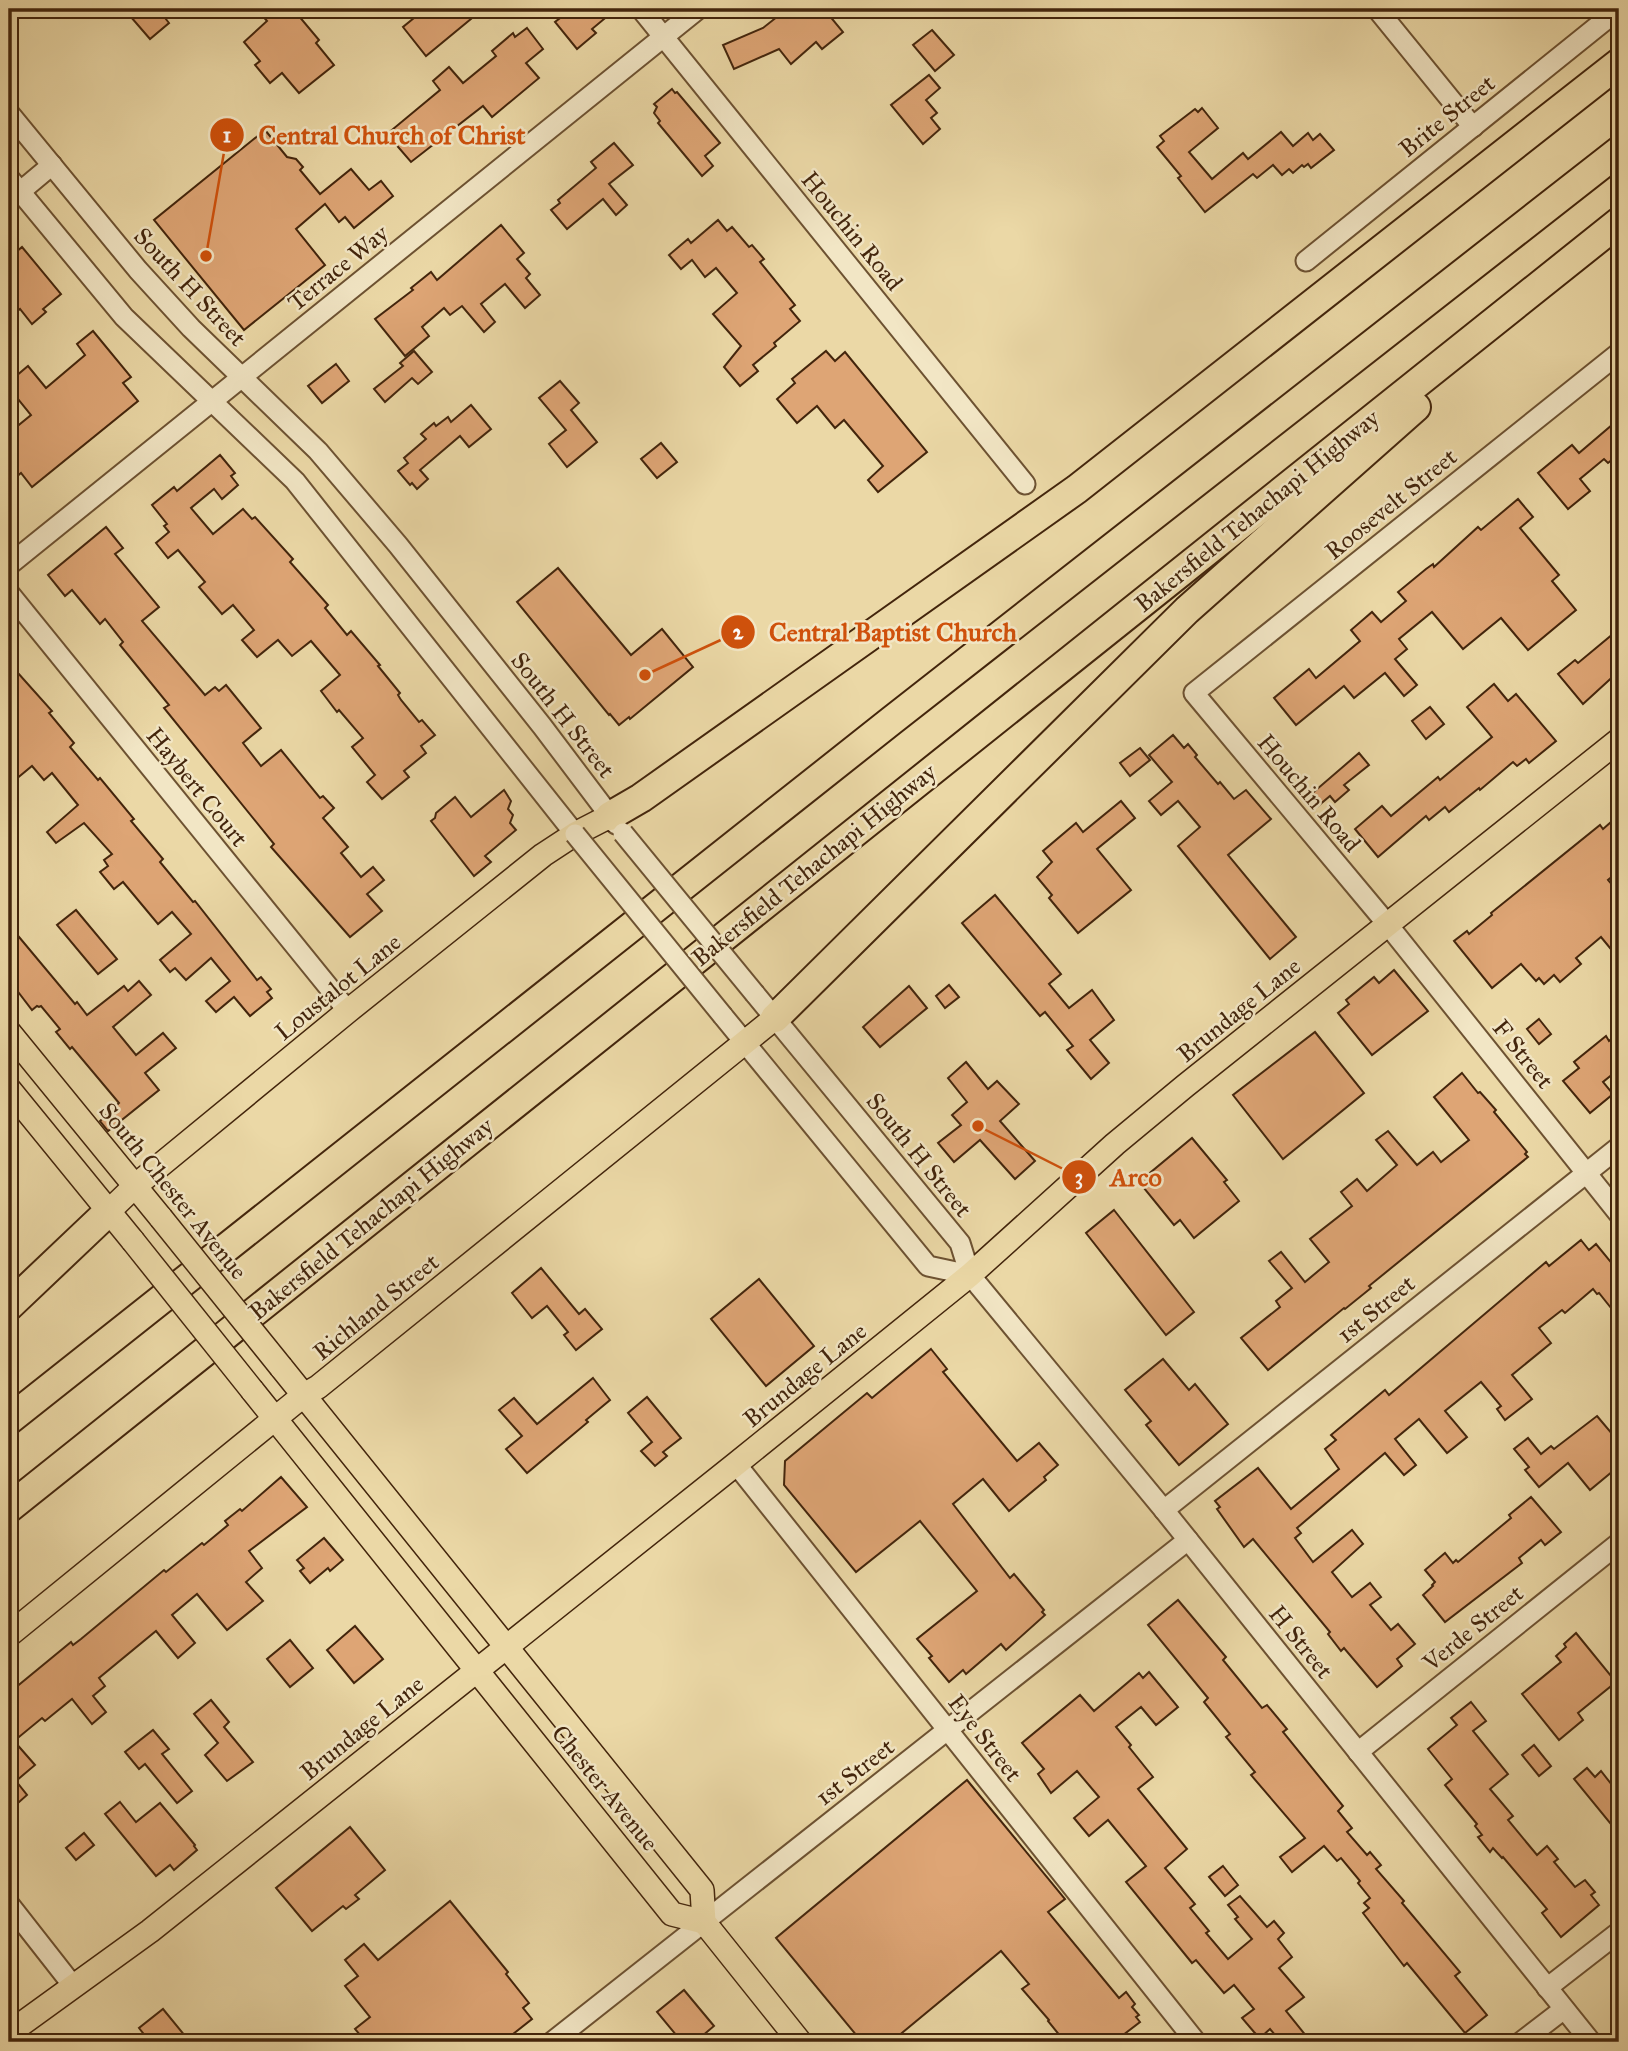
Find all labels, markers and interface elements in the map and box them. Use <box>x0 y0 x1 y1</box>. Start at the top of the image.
street label: Brite Street <box>1393 68 1501 164</box>
callout: Central Church of Christ <box>210 111 540 158</box>
text: Central Church of Christ <box>259 119 526 151</box>
text: 1 <box>223 122 231 148</box>
street label: Houchin Road <box>795 165 909 297</box>
street label: Terrace Way <box>282 218 395 318</box>
street label: South H Street <box>127 221 253 353</box>
street label: Bakersfield Tehachapi Highway <box>1129 403 1386 619</box>
street label: Roosevelt Street <box>1319 441 1463 566</box>
callout: Central Baptist Church <box>720 608 1031 655</box>
text: Central Baptist Church <box>769 616 1017 648</box>
text: 2 <box>733 619 744 645</box>
street label: South H Street <box>505 646 622 784</box>
street label: Haybert Court <box>140 721 255 853</box>
street label: Houchin Road <box>1251 728 1367 858</box>
street label: Bakersfield Tehachapi Highway <box>686 757 943 973</box>
street label: Loustalot Lane <box>269 927 407 1047</box>
street label: Brundage Lane <box>1171 951 1307 1069</box>
street label: F Street <box>1486 1013 1560 1095</box>
street label: South H Street <box>860 1087 979 1224</box>
street label: South Chester Avenue <box>92 1096 254 1286</box>
street label: Bakersfield Tehachapi Highway <box>243 1111 500 1327</box>
callout: Arco <box>1061 1153 1176 1200</box>
text: Arco <box>1108 1161 1162 1193</box>
text: 3 <box>1075 1164 1083 1190</box>
street label: Richland Street <box>307 1247 445 1367</box>
street label: 1st Street <box>1331 1268 1421 1349</box>
street label: Brundage Lane <box>737 1316 873 1434</box>
street label: Verde Street <box>1416 1578 1530 1678</box>
street label: H Street <box>1262 1599 1340 1685</box>
street label: Brundage Lane <box>294 1669 430 1787</box>
street label: Eye Street <box>942 1688 1029 1788</box>
street label: Chester Avenue <box>545 1719 665 1857</box>
street label: 1st Street <box>810 1732 901 1812</box>

